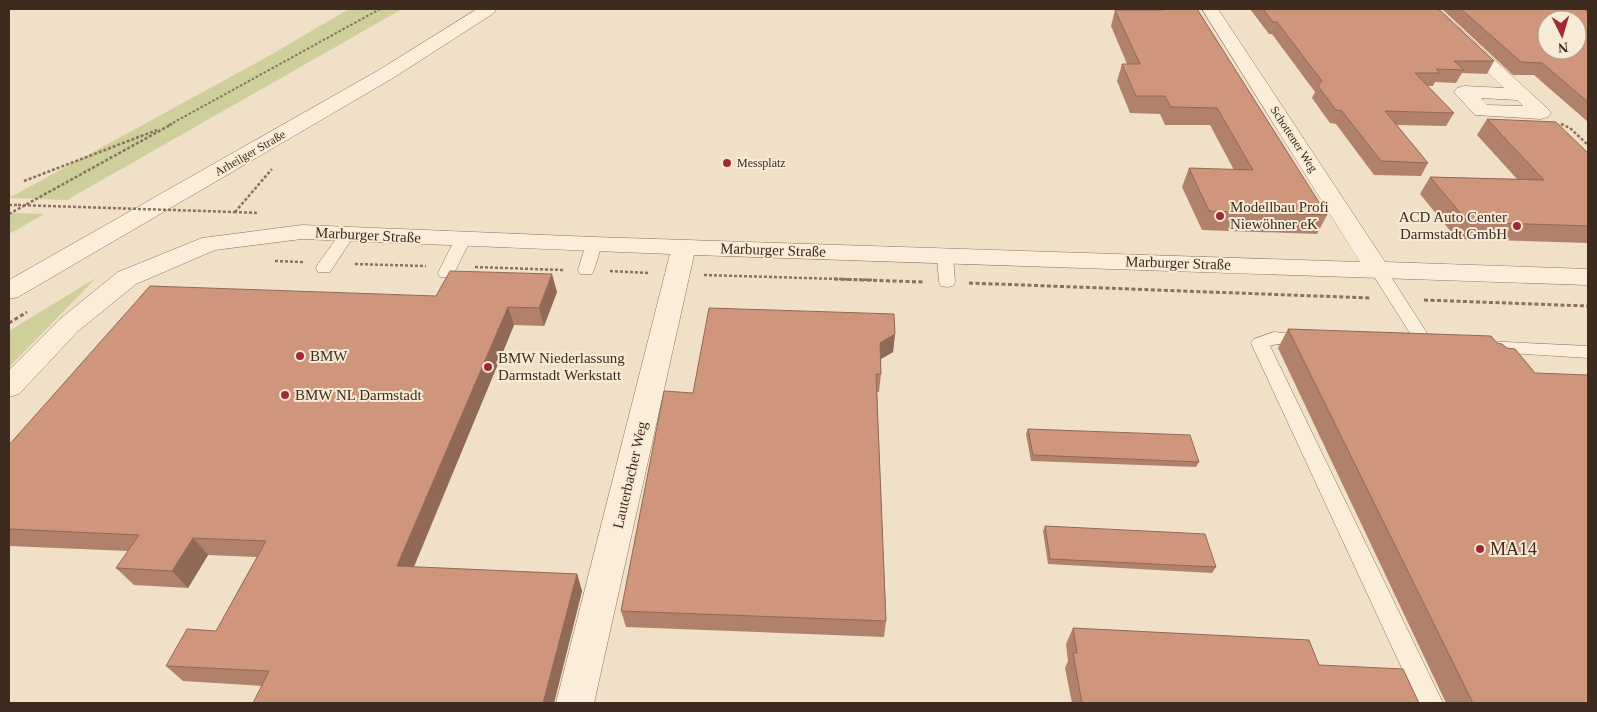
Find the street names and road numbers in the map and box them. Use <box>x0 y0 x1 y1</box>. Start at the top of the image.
street label: Schottener Weg <box>1267 103 1321 175</box>
street label: Arheilger Straße <box>212 127 288 179</box>
street label: Marburger Straße <box>315 224 422 246</box>
street label: Marburger Straße <box>720 240 827 260</box>
street label: Marburger Straße <box>1125 253 1232 273</box>
street label: Lauterbacher Weg <box>610 419 650 530</box>

